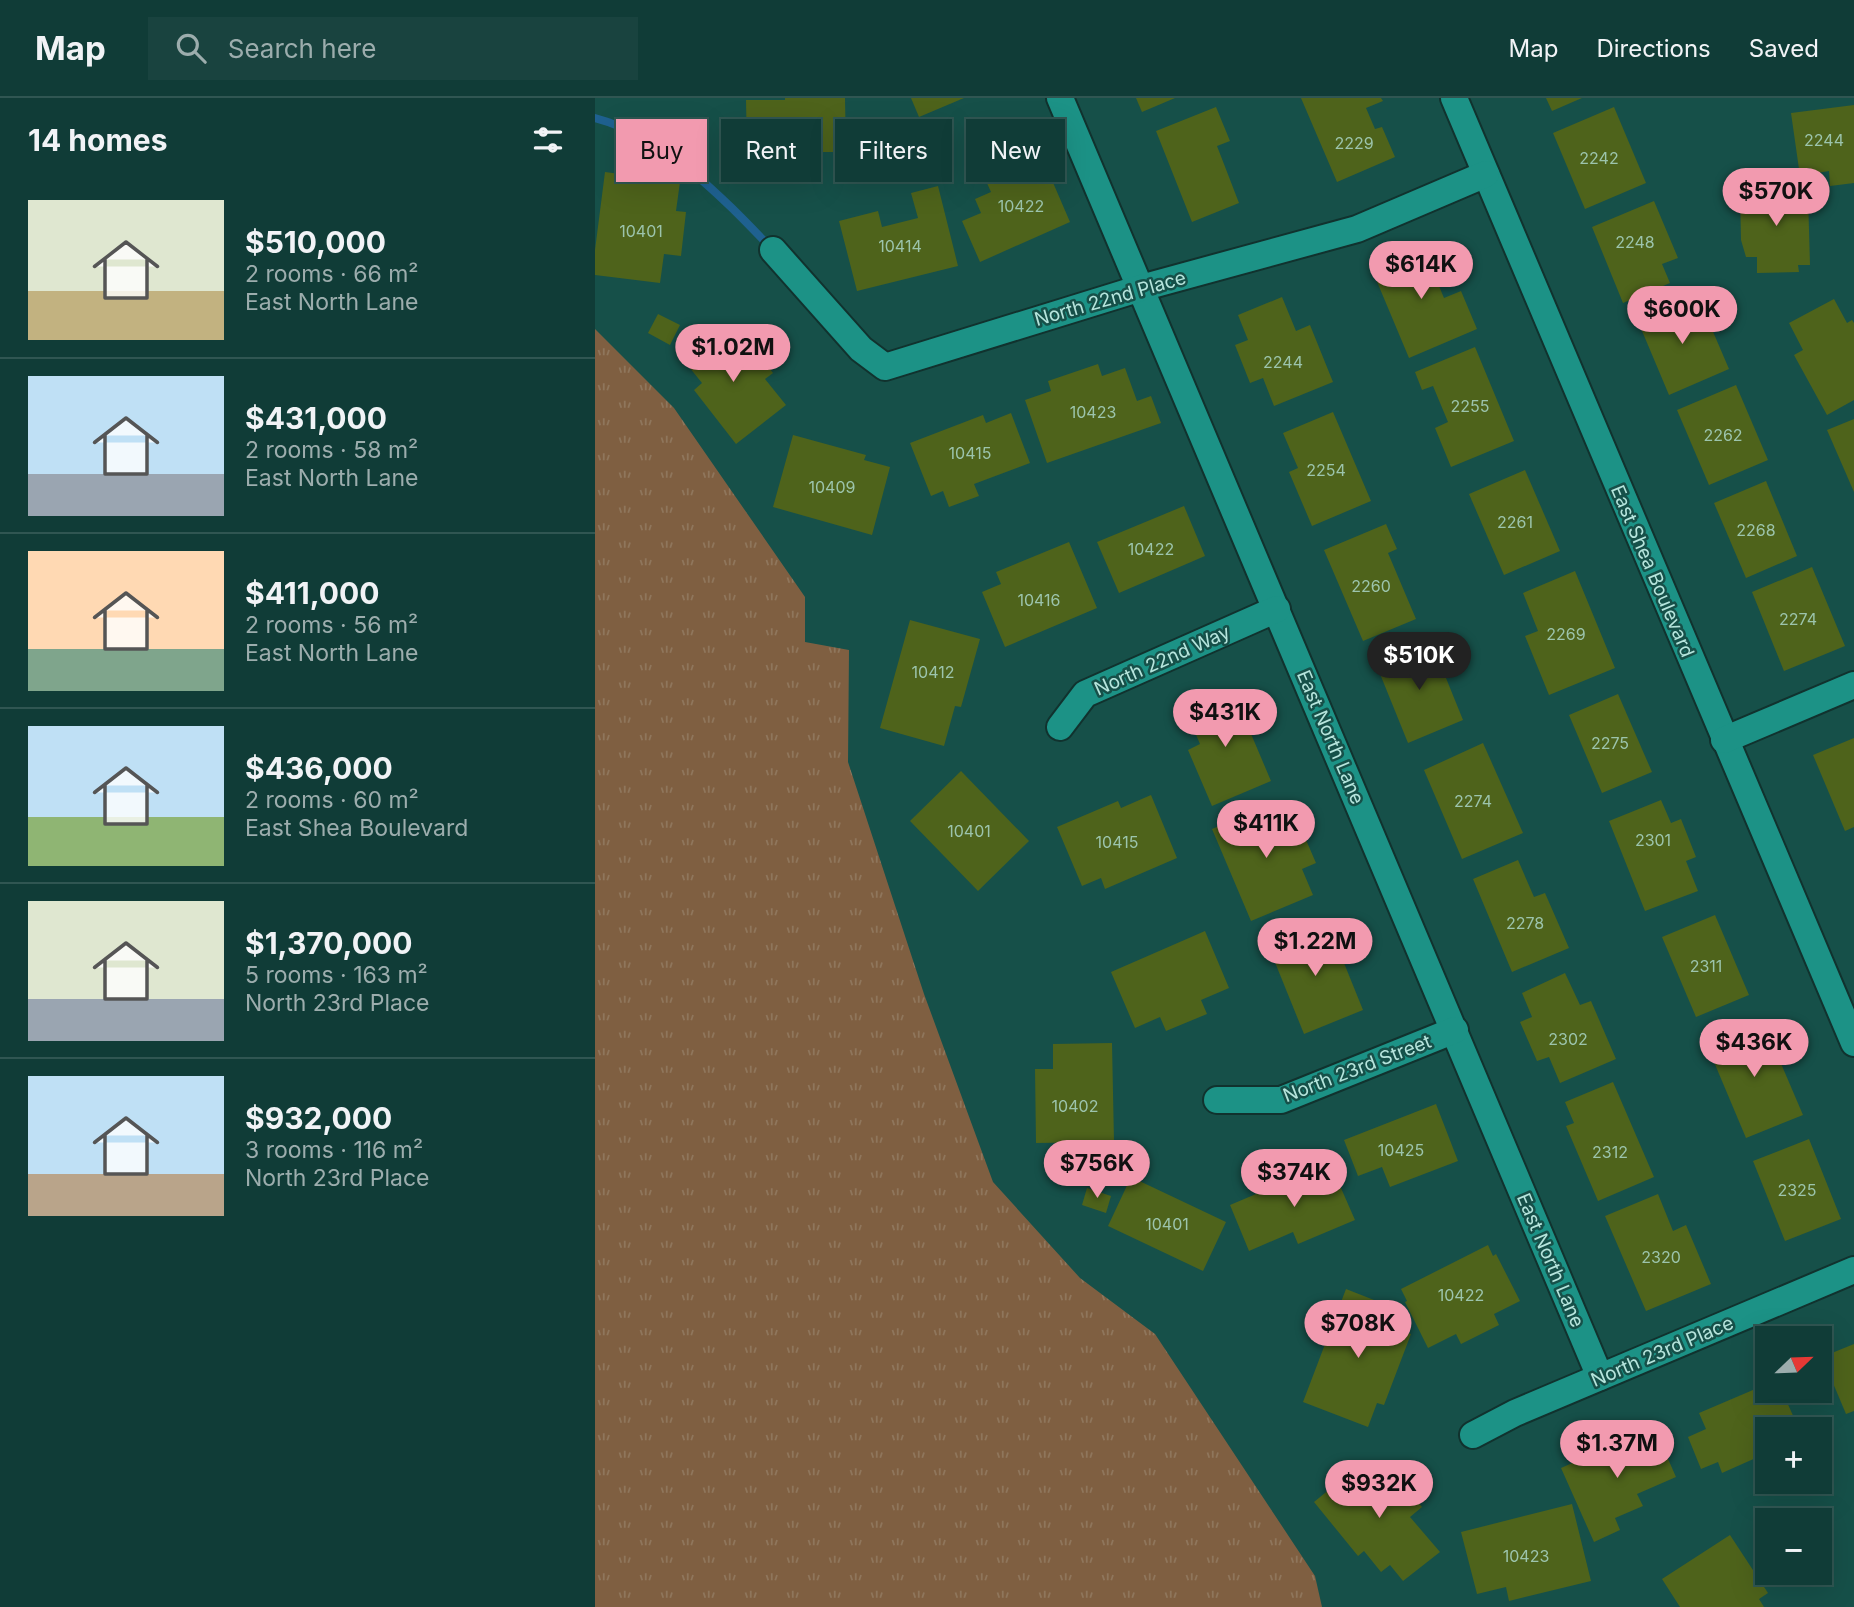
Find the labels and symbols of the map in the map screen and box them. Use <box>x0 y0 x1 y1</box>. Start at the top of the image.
house number: 2244 <box>1804 130 1844 150</box>
house number: 2229 <box>1334 133 1374 153</box>
house number: 2242 <box>1579 148 1619 168</box>
pin: $570K <box>1727 169 1825 228</box>
house number: 10422 <box>998 196 1044 216</box>
house number: 10401 <box>619 221 663 241</box>
house number: 2248 <box>1615 232 1655 252</box>
house number: 10414 <box>878 236 922 256</box>
pin: $614K <box>1372 242 1470 301</box>
street label: North 22nd Place <box>1032 266 1189 331</box>
pin: $600K <box>1633 286 1731 346</box>
pin: $1.02M <box>676 324 790 384</box>
house number: 2244 <box>1263 352 1303 372</box>
house number: 2255 <box>1451 396 1489 416</box>
house number: 10423 <box>1070 402 1116 422</box>
house number: 2262 <box>1703 425 1743 445</box>
house number: 10415 <box>949 443 991 463</box>
house number: 2254 <box>1306 460 1346 480</box>
house number: 10409 <box>809 477 855 497</box>
street label: East Shea Boulevard <box>1606 482 1699 661</box>
house number: 2261 <box>1497 512 1533 532</box>
house number: 2268 <box>1736 520 1776 540</box>
house number: 10422 <box>1128 539 1174 559</box>
house number: 2260 <box>1351 576 1391 596</box>
house number: 10416 <box>1017 590 1061 610</box>
house number: 2274 <box>1779 609 1817 629</box>
street label: North 22nd Way <box>1091 620 1234 701</box>
house number: 2269 <box>1546 624 1586 644</box>
pin: $510K <box>1370 632 1468 692</box>
house number: 10412 <box>912 662 954 682</box>
street label: East North Lane <box>1292 667 1369 808</box>
pin: $431K <box>1176 690 1274 749</box>
house number: 2275 <box>1591 733 1629 753</box>
house number: 2274 <box>1454 791 1492 811</box>
pin: $411K <box>1217 800 1315 860</box>
house number: 10401 <box>947 821 991 841</box>
house number: 2301 <box>1635 830 1671 850</box>
house number: 10415 <box>1096 832 1138 852</box>
house number: 2278 <box>1506 913 1544 933</box>
pin: $1.22M <box>1258 918 1372 978</box>
house number: 2311 <box>1690 956 1722 976</box>
pin: $436K <box>1705 1020 1803 1079</box>
house number: 2302 <box>1548 1029 1588 1049</box>
street label: North 23rd Street <box>1280 1030 1434 1107</box>
house number: 10402 <box>1052 1096 1098 1116</box>
pin: $756K <box>1048 1140 1146 1200</box>
house number: 10425 <box>1378 1140 1424 1160</box>
house number: 2312 <box>1592 1142 1628 1162</box>
pin: $374K <box>1245 1150 1343 1209</box>
house number: 2325 <box>1777 1180 1817 1200</box>
street label: East North Lane <box>1512 1190 1589 1331</box>
house number: 10401 <box>1145 1214 1189 1234</box>
house number: 2320 <box>1641 1247 1681 1267</box>
house number: 10422 <box>1438 1285 1484 1305</box>
pin: $708K <box>1309 1300 1407 1360</box>
street label: North 23rd Place <box>1588 1311 1737 1392</box>
north arrow <box>1755 1326 1832 1404</box>
pin: $1.37M <box>1560 1420 1674 1480</box>
pin: $932K <box>1330 1460 1428 1520</box>
house number: 10423 <box>1503 1546 1549 1566</box>

